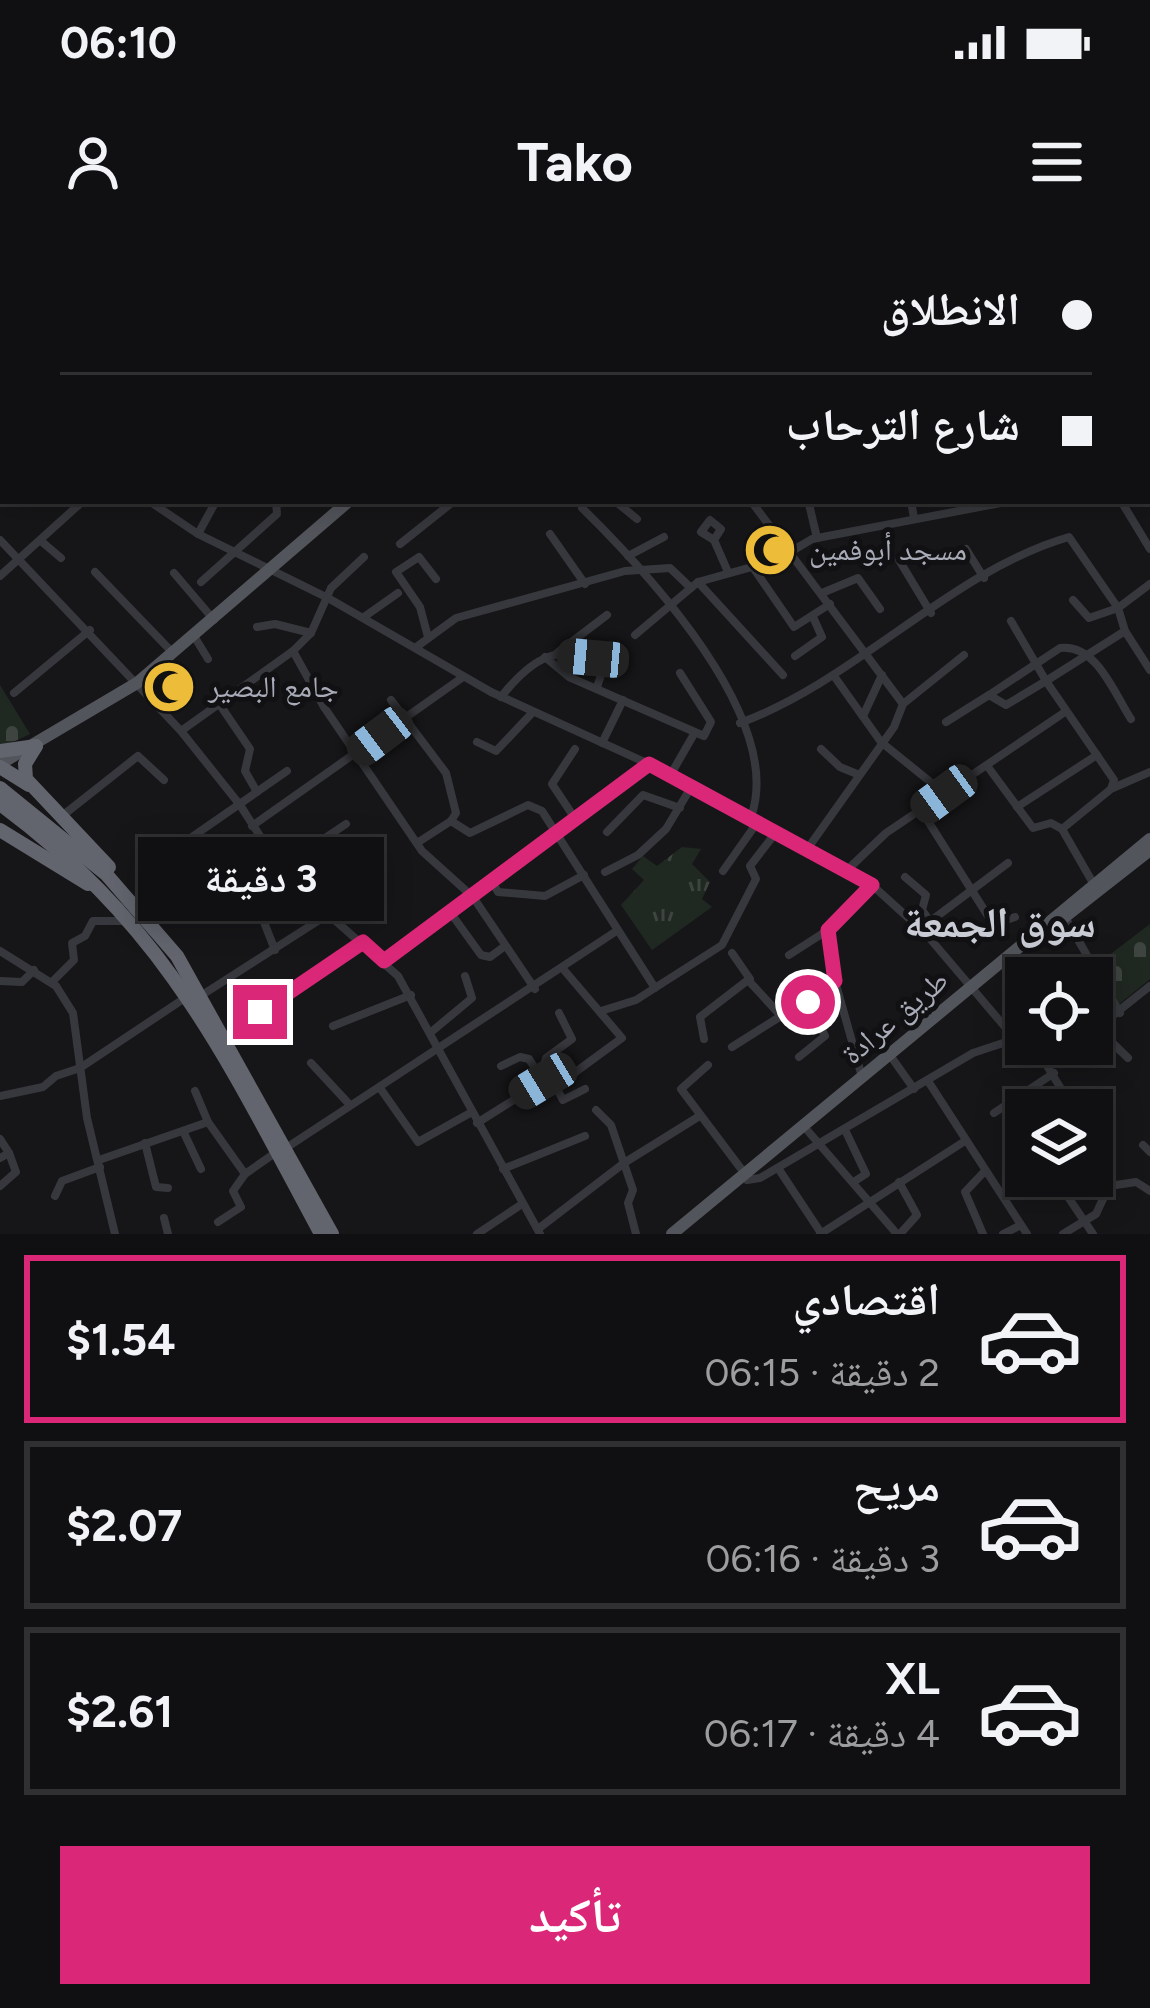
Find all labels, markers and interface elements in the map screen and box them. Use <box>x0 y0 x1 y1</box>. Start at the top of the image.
text: 06:10 <box>60 15 177 69</box>
icon: person <box>60 129 126 195</box>
icon: menu <box>1024 129 1090 195</box>
text: Tako <box>517 130 633 195</box>
text: الانطلاق <box>881 282 1020 336</box>
text: شارع الترحاب <box>786 397 1020 451</box>
mosque icon: مسجد أبوفمين <box>742 522 798 578</box>
place label: مسجد أبوفمين <box>809 531 967 568</box>
car <box>556 637 630 679</box>
mosque icon: جامع البصير <box>141 659 197 715</box>
place label: جامع البصير <box>207 668 339 706</box>
car <box>340 700 420 772</box>
car <box>904 758 984 830</box>
callout: 3 دقيقة <box>137 838 383 922</box>
text: 3 دقيقة <box>205 855 317 902</box>
district label: سوق الجمعة <box>904 897 1096 948</box>
map controls <box>1005 957 1113 1197</box>
button: locate <box>1005 957 1113 1065</box>
street label: طريق عرادة <box>834 961 956 1072</box>
route start <box>781 975 835 1029</box>
route end <box>233 985 287 1039</box>
car <box>503 1047 583 1115</box>
button: layers <box>1005 1089 1113 1197</box>
text: اقتصادي <box>793 1272 940 1326</box>
icon: car <box>976 1285 1084 1393</box>
text: $1.54 <box>66 1312 176 1366</box>
text: 2 دقيقة · 06:15 <box>705 1349 940 1396</box>
text: مريح <box>853 1458 940 1512</box>
icon: car <box>976 1471 1084 1579</box>
text: $2.07 <box>66 1498 182 1552</box>
text: 3 دقيقة · 06:16 <box>706 1535 940 1582</box>
text: XL <box>885 1651 940 1705</box>
icon: car <box>976 1657 1084 1765</box>
text: $2.61 <box>66 1684 173 1738</box>
text: 4 دقيقة · 06:17 <box>704 1710 940 1757</box>
button: تأكيد <box>60 1846 1090 1984</box>

